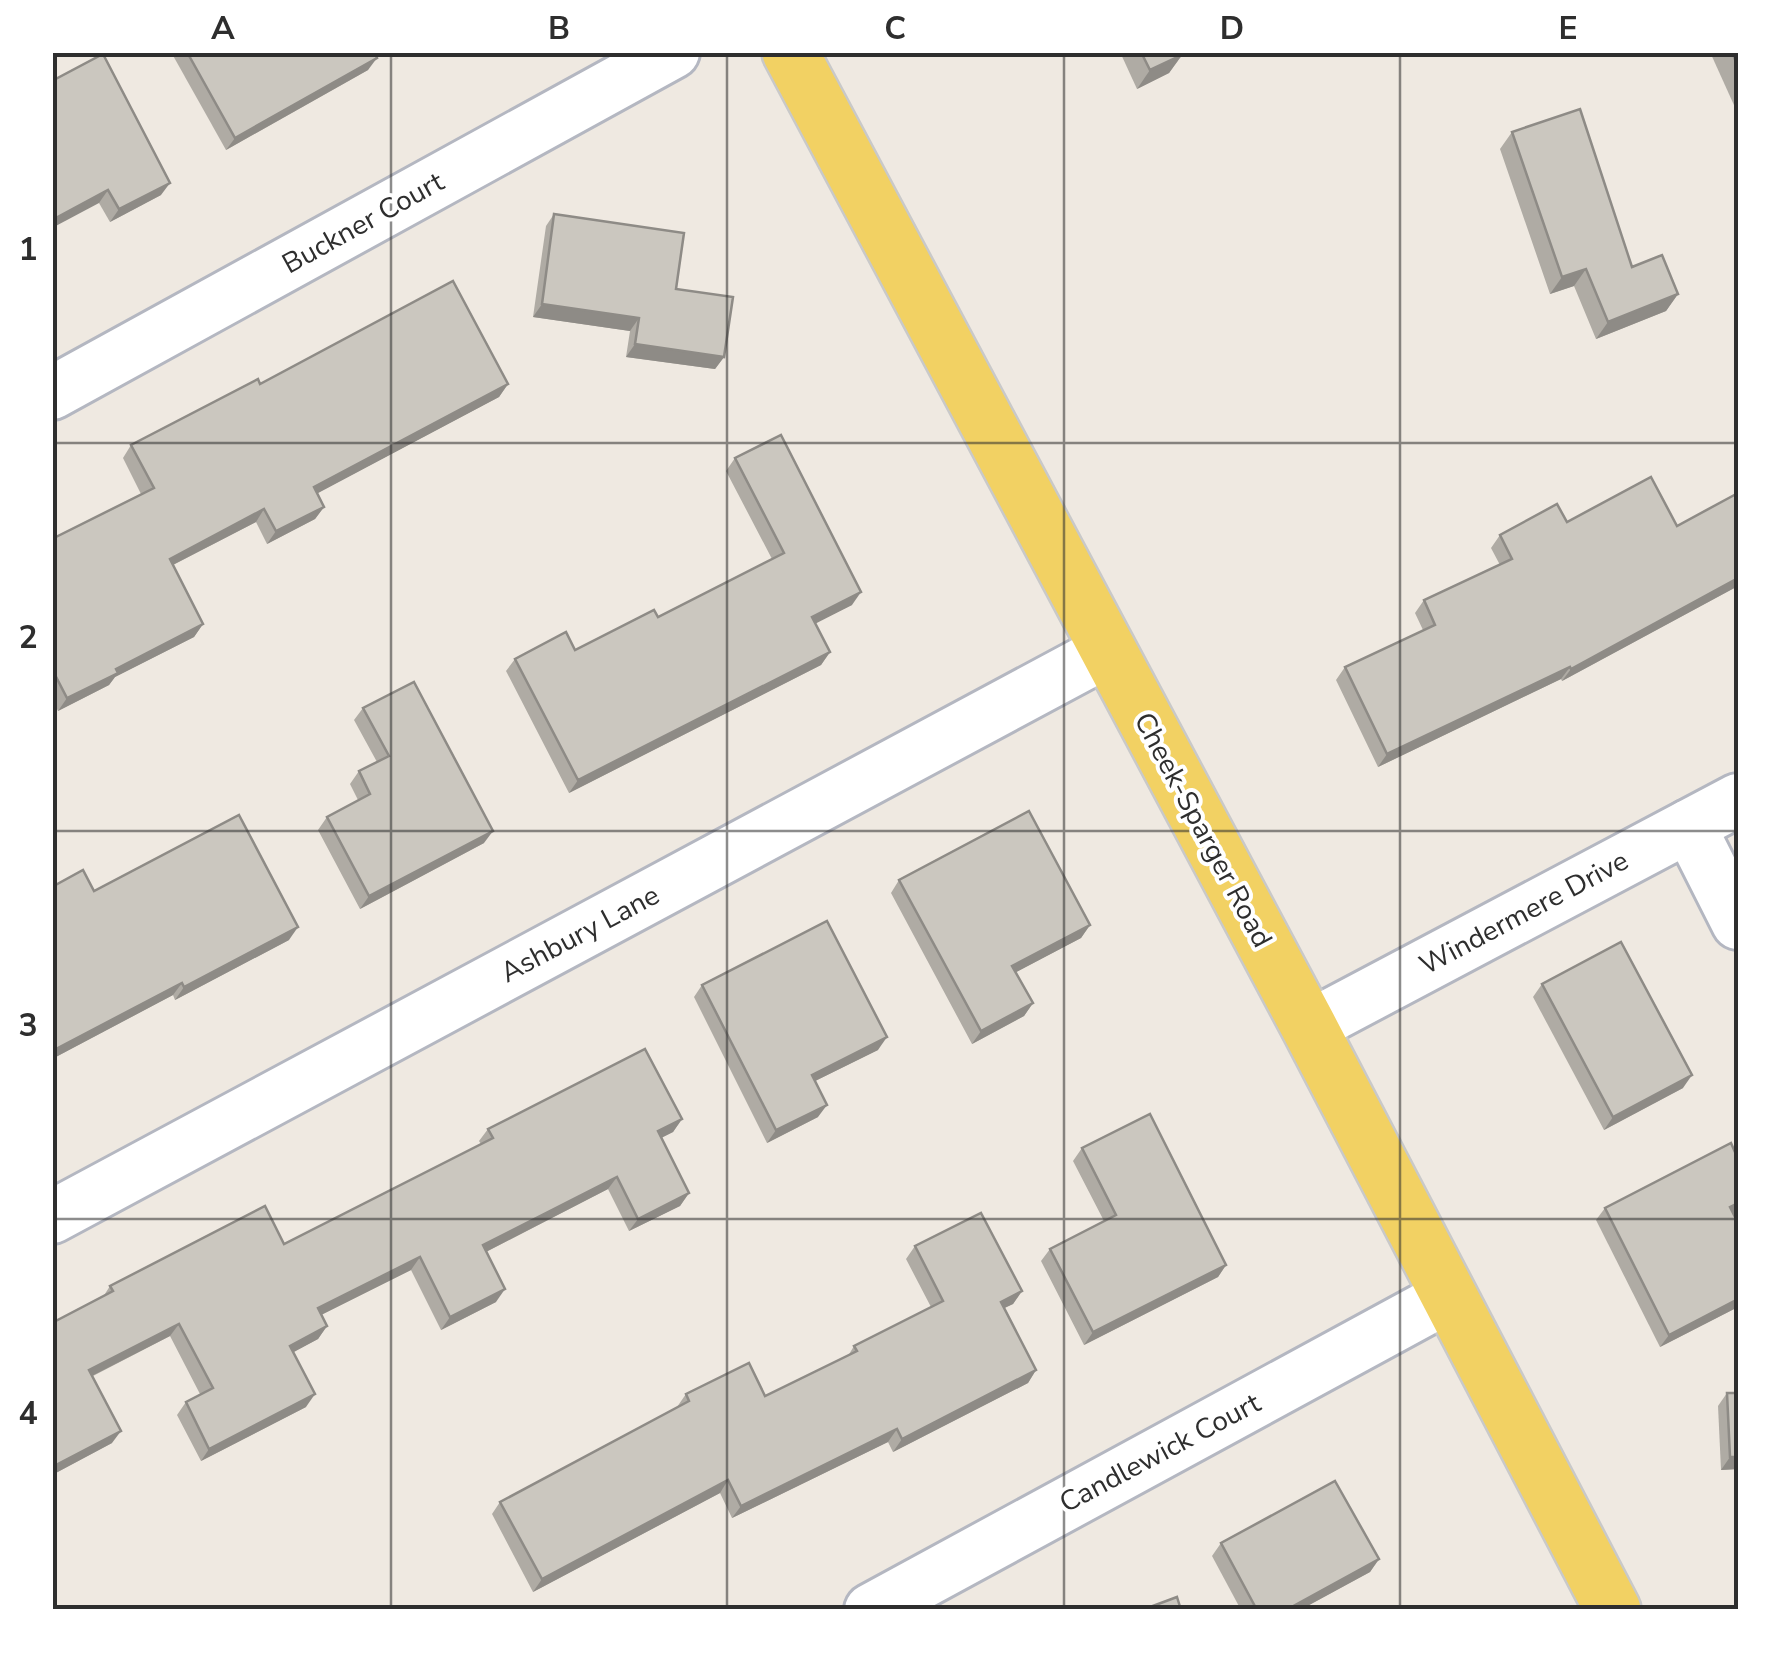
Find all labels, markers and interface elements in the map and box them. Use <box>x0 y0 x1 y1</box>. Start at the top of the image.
text: A <box>211 7 235 50</box>
text: B <box>548 7 570 50</box>
text: C <box>884 7 906 50</box>
text: D <box>1220 7 1244 50</box>
text: E <box>1558 7 1578 50</box>
street label: Buckner Court <box>275 163 451 283</box>
text: 1 <box>18 228 38 271</box>
text: 2 <box>18 616 38 659</box>
street label: Cheek-Sparger Road <box>1125 706 1281 954</box>
street label: Windermere Drive <box>1413 842 1635 984</box>
street label: Ashbury Lane <box>494 876 666 992</box>
text: 3 <box>18 1004 38 1047</box>
street label: Candlewick Court <box>1053 1384 1267 1522</box>
text: 4 <box>18 1392 38 1435</box>

